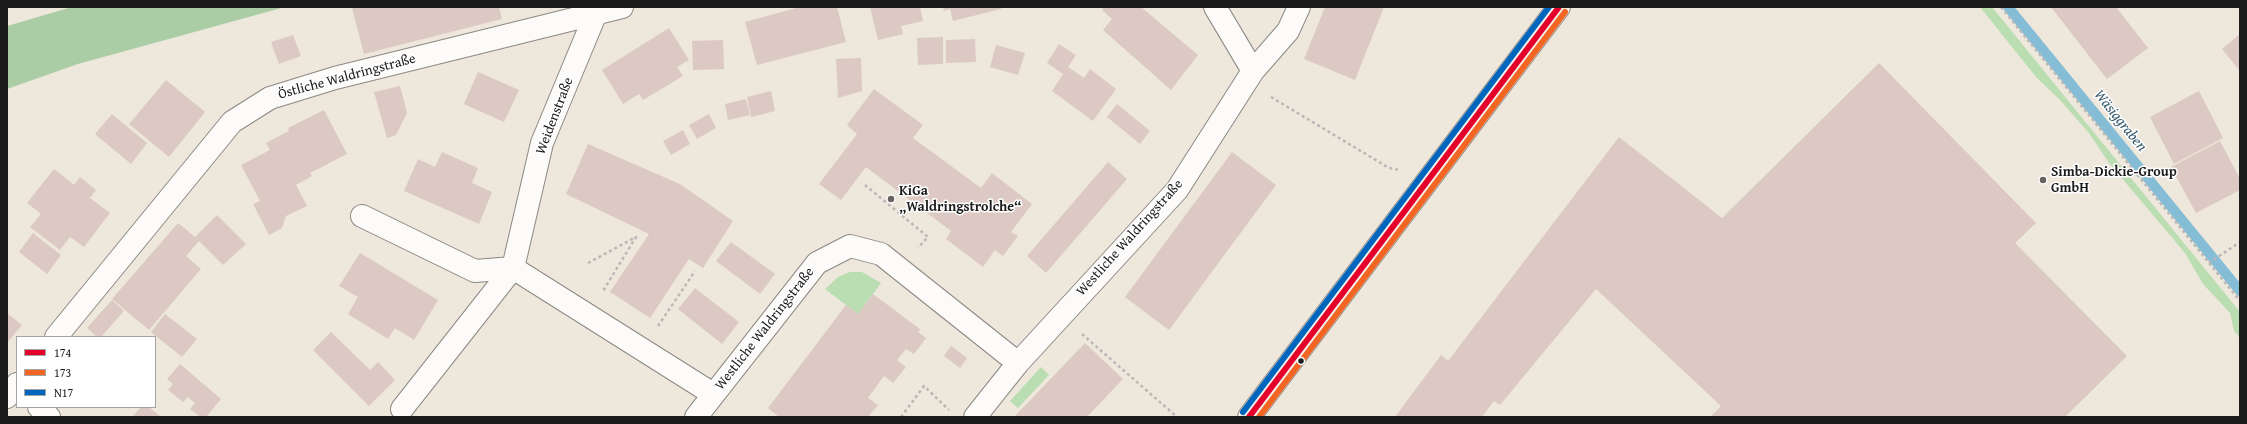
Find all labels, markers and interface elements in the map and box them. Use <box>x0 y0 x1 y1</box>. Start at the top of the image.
street label: Östliche Waldringstraße <box>276 51 418 103</box>
street label: Weidenstraße <box>533 75 577 157</box>
water label: Wäsiggraben <box>2090 87 2150 155</box>
place label: Simba-Dickie-Group GmbH <box>2051 164 2177 196</box>
marker: Simba-Dickie-Group GmbH <box>2038 175 2048 185</box>
street label: Westliche Waldringstraße <box>1073 176 1187 300</box>
place label: KiGa „Waldringstrolche“ <box>899 183 1021 216</box>
marker: KiGa „Waldringstrolche“ <box>886 194 896 204</box>
street label: Westliche Waldringstraße <box>712 264 818 394</box>
legend <box>16 336 156 408</box>
text: 174 <box>54 344 71 361</box>
unlabelled marker <box>1296 356 1306 366</box>
text: 173 <box>54 364 71 381</box>
text: N17 <box>54 384 73 401</box>

